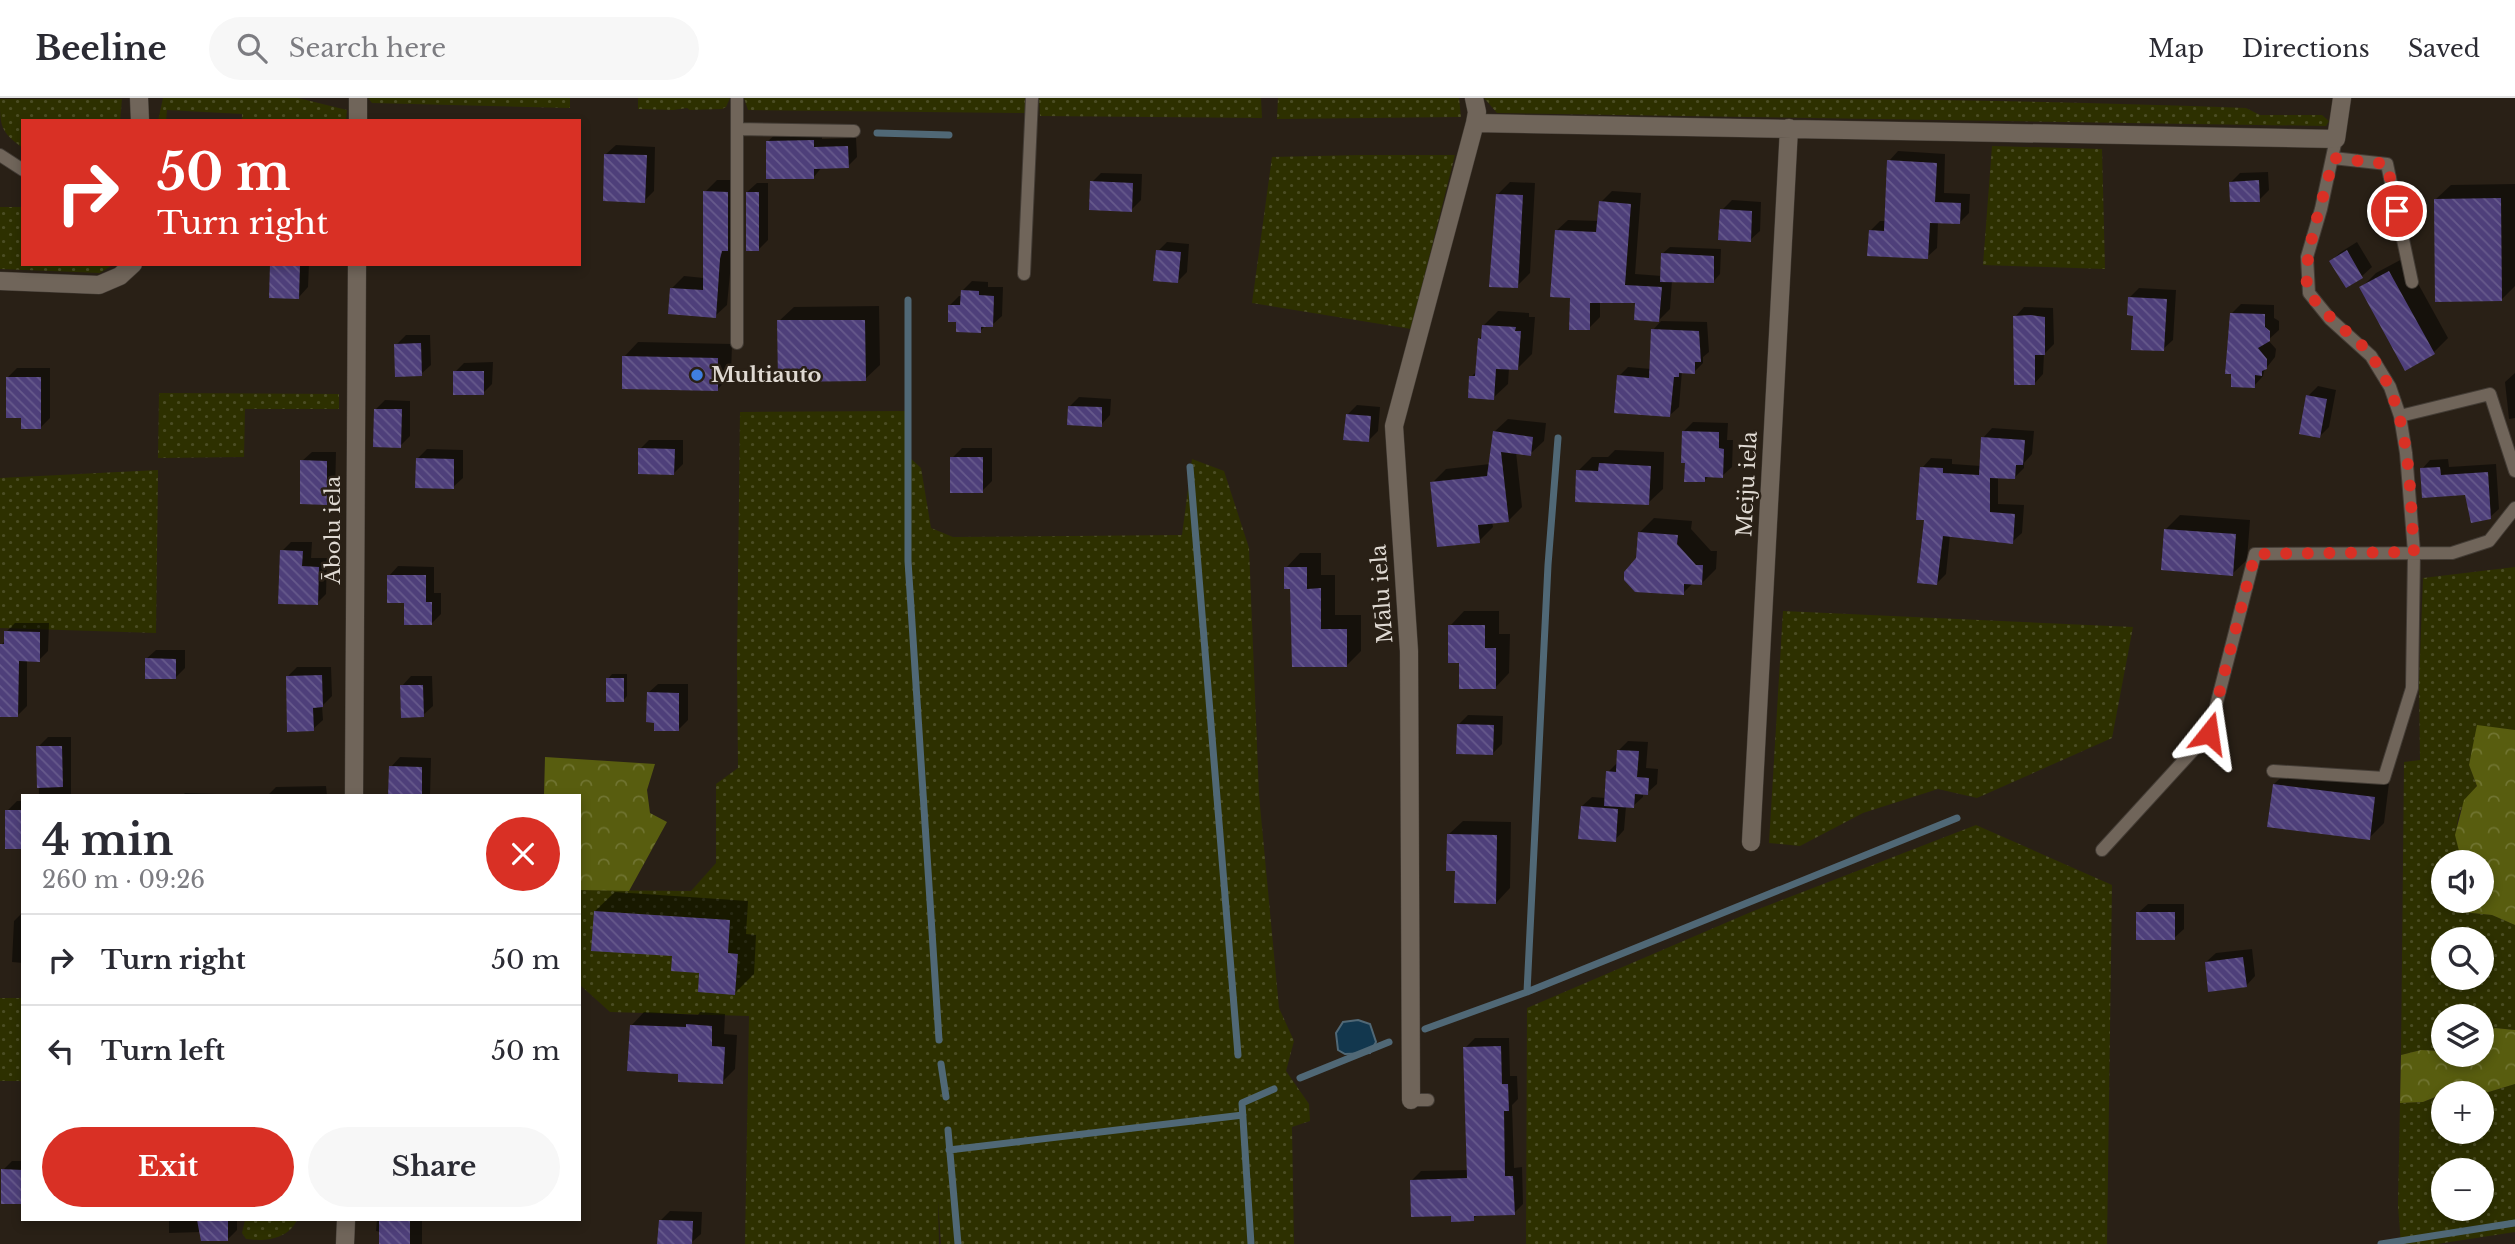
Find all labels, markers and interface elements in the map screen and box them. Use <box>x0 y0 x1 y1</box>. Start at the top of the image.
search box <box>209 17 699 80</box>
text: Beeline <box>35 28 167 69</box>
icon: search <box>233 29 271 67</box>
text: Search here <box>289 32 446 64</box>
text: Map <box>2148 34 2204 63</box>
text: Directions <box>2242 34 2370 63</box>
text: Saved <box>2408 34 2480 63</box>
text: 50 m <box>157 142 290 203</box>
icon: right <box>42 147 133 238</box>
pin <box>2367 181 2427 241</box>
icon: arrive <box>2378 192 2416 230</box>
text: Turn right <box>157 203 328 243</box>
place label: Multiauto <box>711 362 822 388</box>
marker: Multiauto <box>689 367 705 383</box>
street label: Meiju iela <box>1731 430 1763 537</box>
street label: Ābolu iela <box>320 476 346 585</box>
street label: Mālu iela <box>1366 543 1398 644</box>
position arrow <box>2172 696 2246 770</box>
text: 4 min <box>42 814 173 866</box>
button: close <box>486 817 560 891</box>
map controls <box>2431 850 2494 1221</box>
button: sound <box>2431 850 2494 913</box>
text: 260 m · 09:26 <box>42 866 205 894</box>
button: search <box>2431 927 2494 990</box>
icon: right <box>42 941 80 979</box>
text: Turn right <box>101 944 246 976</box>
text: 50 m <box>491 944 560 976</box>
button: layers <box>2431 1004 2494 1067</box>
icon: left <box>42 1032 80 1070</box>
text: Turn left <box>101 1035 225 1067</box>
text: 50 m <box>491 1035 560 1067</box>
button: + <box>2431 1081 2494 1144</box>
button: Exit <box>42 1127 294 1207</box>
button: Share <box>308 1127 560 1207</box>
button: − <box>2431 1158 2494 1221</box>

